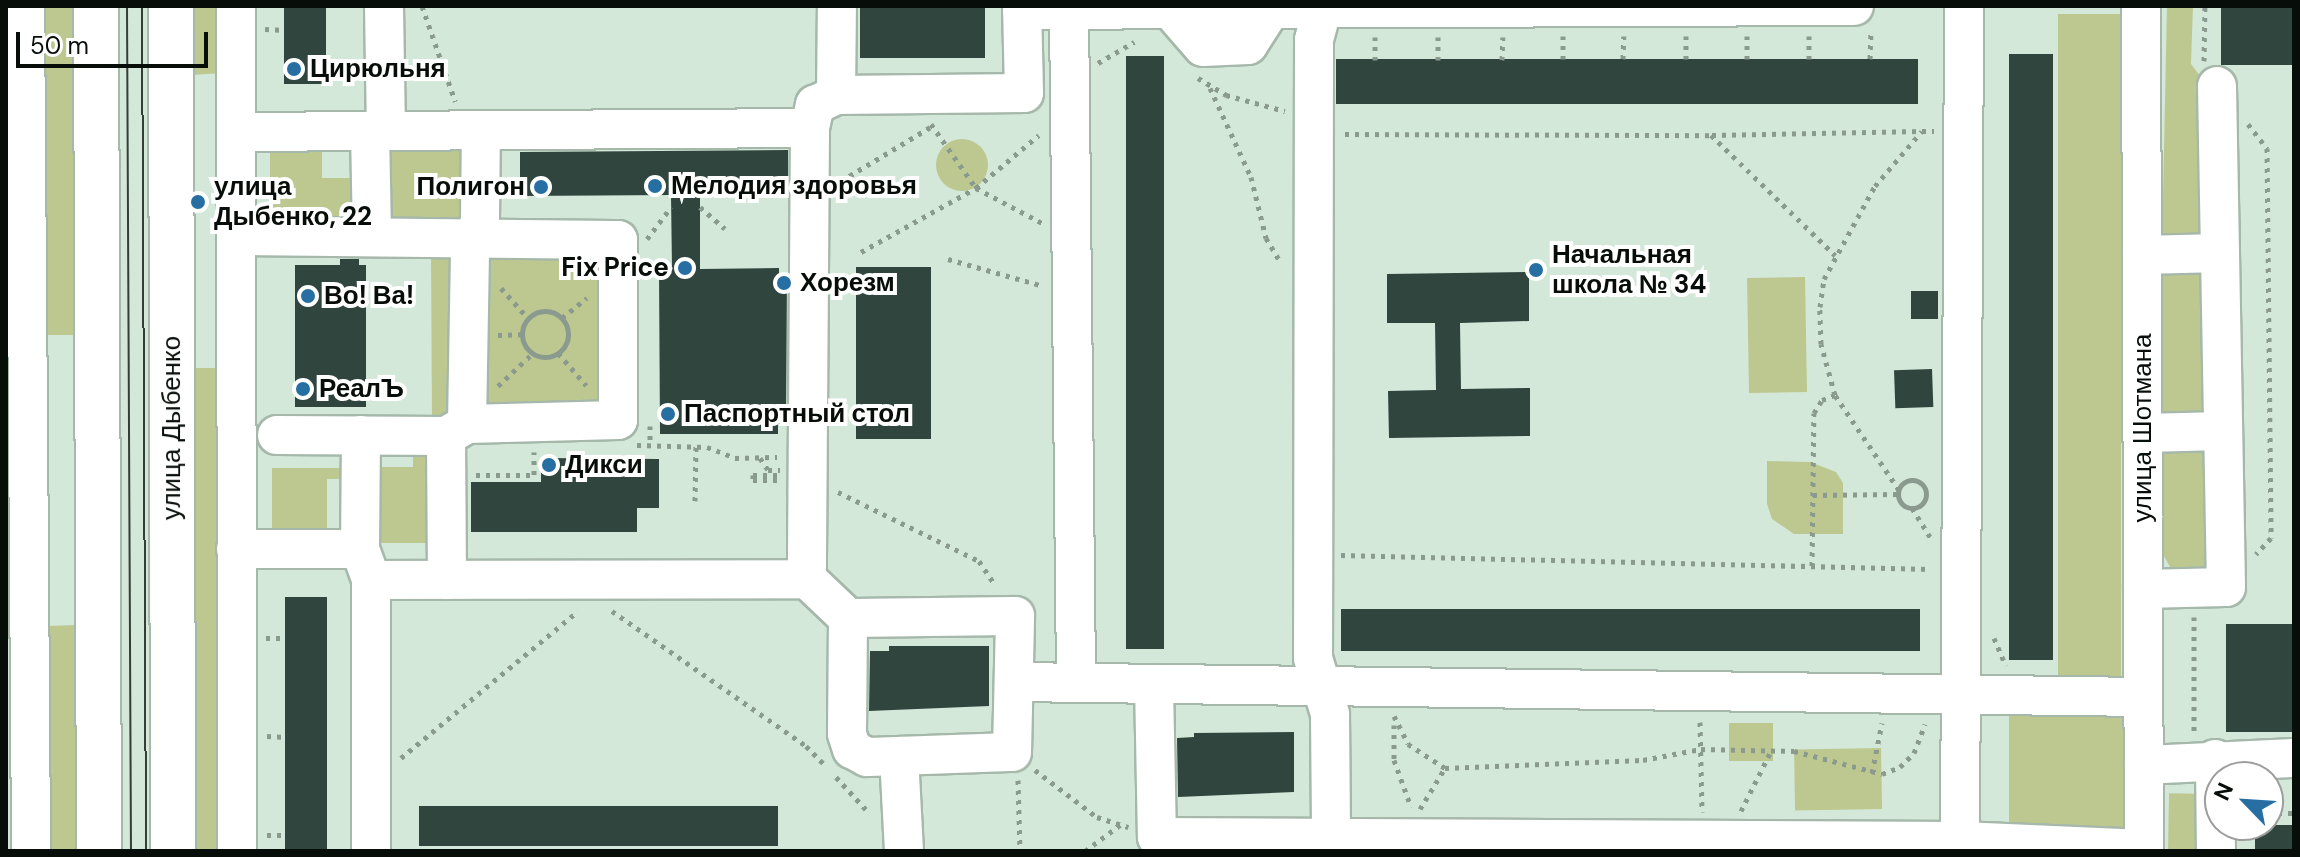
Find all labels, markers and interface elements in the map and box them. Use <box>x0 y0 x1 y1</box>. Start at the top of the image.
scale bar <box>20 16 212 66</box>
text: 50 m <box>30 30 89 61</box>
place label: Цирюльня <box>310 53 446 85</box>
marker: Цирюльня <box>285 60 303 78</box>
place label: Мелодия здоровья <box>671 170 917 202</box>
place label: улица Дыбенко, 22 <box>214 171 372 232</box>
place label: Полигон <box>417 171 525 203</box>
marker: Мелодия здоровья <box>646 177 664 195</box>
marker: Полигон <box>532 178 550 196</box>
marker: улица Дыбенко, 22 <box>189 193 207 211</box>
place label: Начальная школа № 34 <box>1552 239 1706 300</box>
place label: Fix Price <box>561 252 669 284</box>
marker: Fix Price <box>676 259 694 277</box>
marker: Начальная школа № 34 <box>1527 261 1545 279</box>
place label: Хорезм <box>800 267 895 299</box>
marker: Хорезм <box>775 274 793 292</box>
place label: Во! Ва! <box>324 280 414 312</box>
marker: Во! Ва! <box>299 287 317 305</box>
street label: улица Шотмана <box>2127 333 2159 523</box>
street label: улица Дыбенко <box>156 336 188 520</box>
place label: РеалЪ <box>319 373 404 405</box>
marker: РеалЪ <box>294 380 312 398</box>
place label: Паспортный стол <box>684 398 910 430</box>
marker: Паспортный стол <box>659 405 677 423</box>
place label: Дикси <box>565 449 643 481</box>
marker: Дикси <box>540 456 558 474</box>
north arrow <box>2204 761 2284 841</box>
text: N <box>2207 778 2240 805</box>

